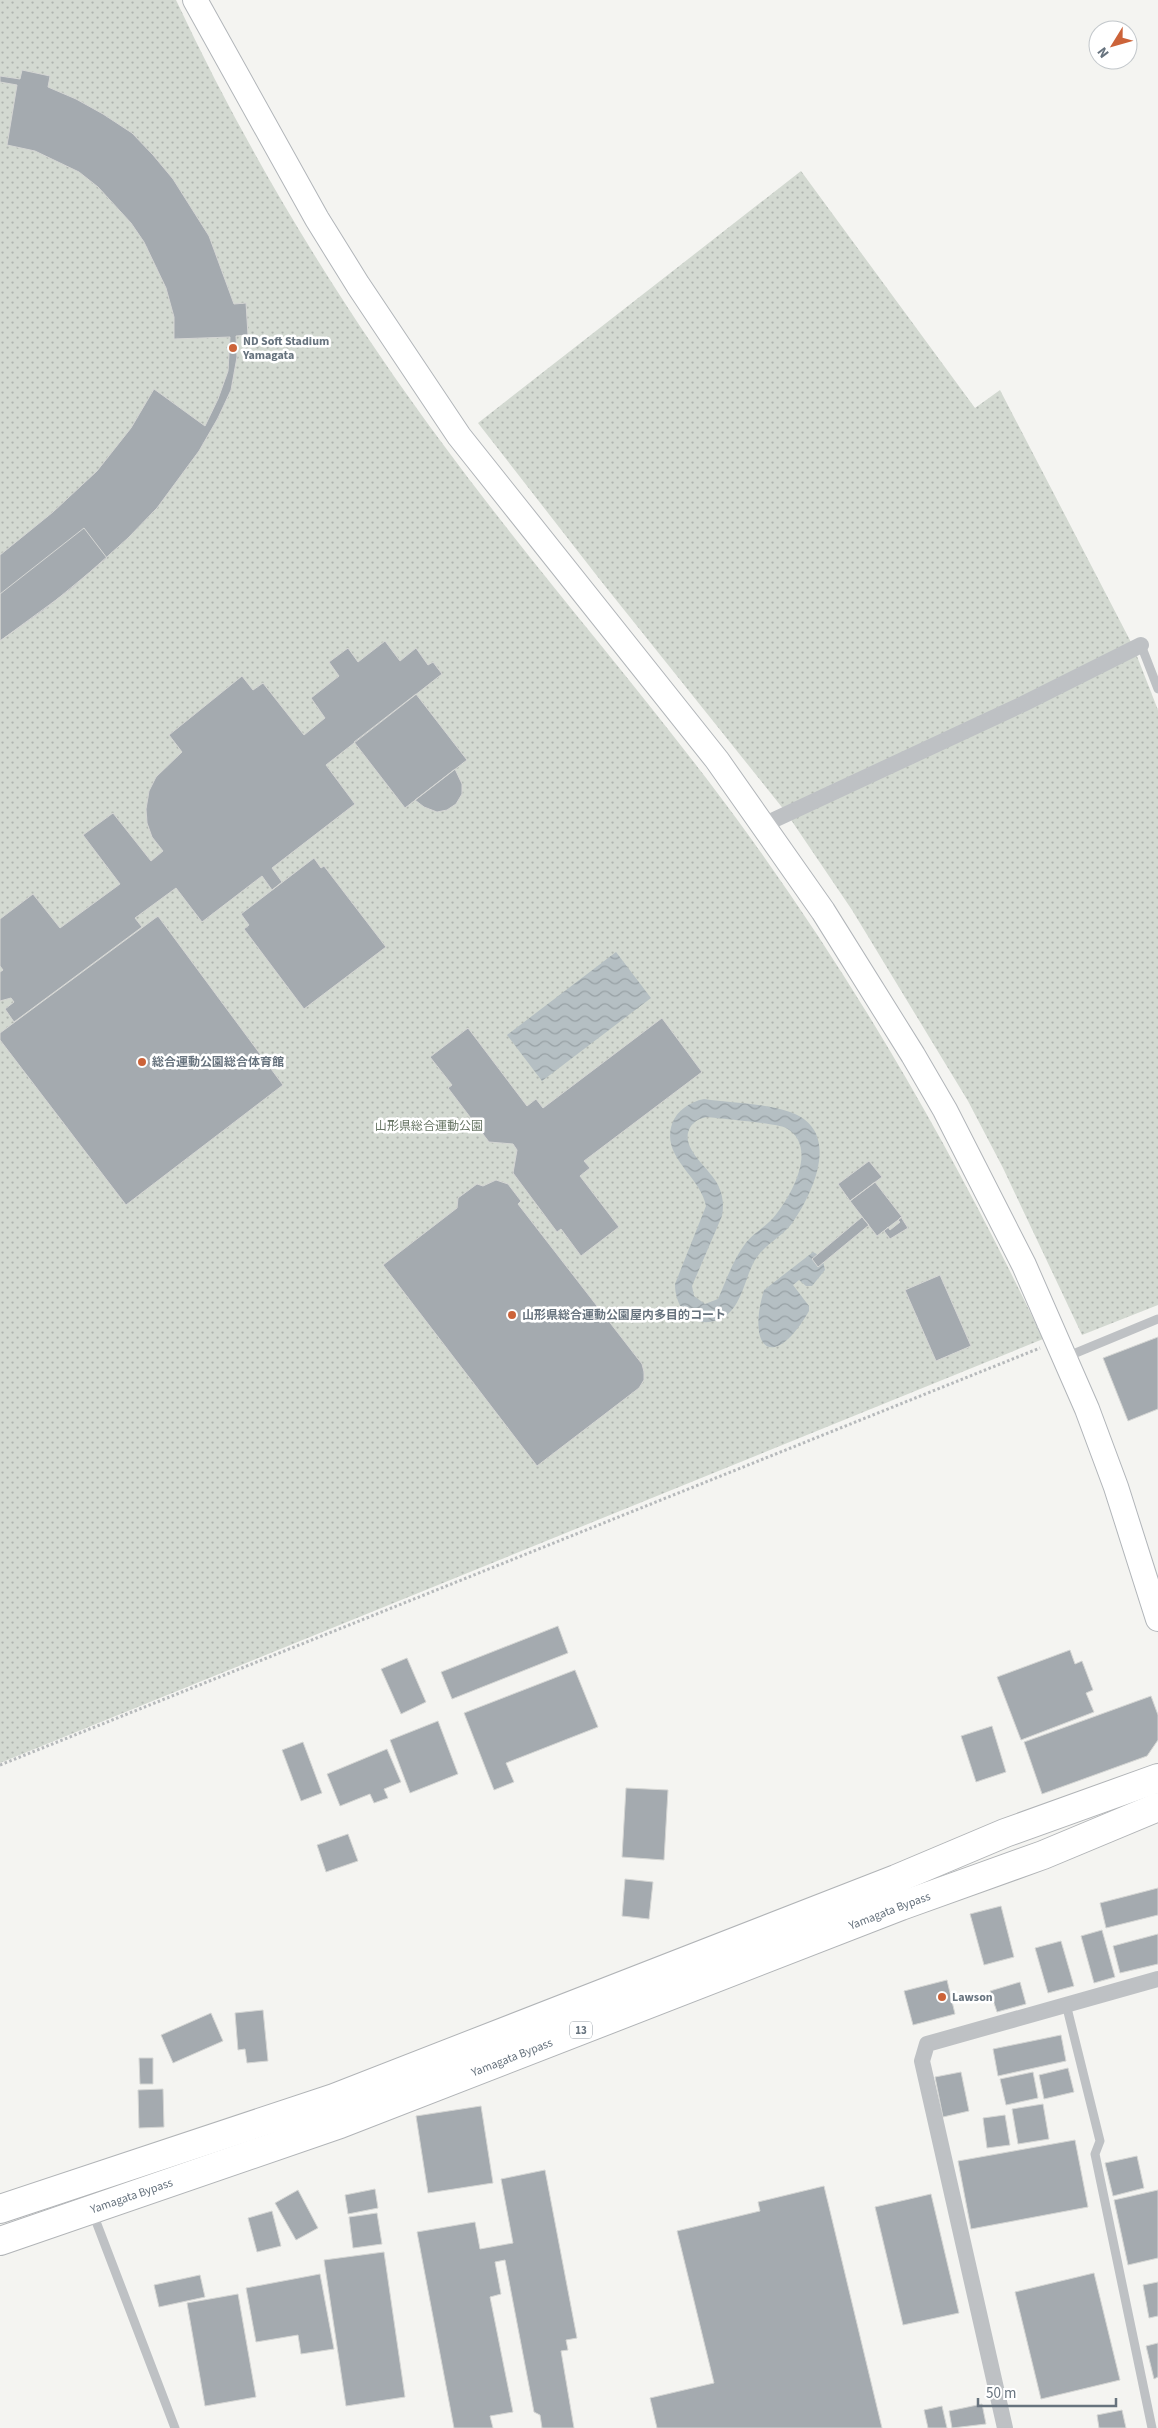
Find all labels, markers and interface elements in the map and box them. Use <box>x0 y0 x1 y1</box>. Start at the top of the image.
north arrow <box>1088 20 1138 70</box>
text: N <box>1093 42 1114 62</box>
place label: ND Soft Stadium Yamagata <box>242 333 329 364</box>
marker: ND Soft Stadium Yamagata <box>227 342 239 354</box>
place label: 総合運動公園総合体育館 <box>152 1054 284 1071</box>
marker: 総合運動公園総合体育館 <box>136 1056 148 1068</box>
park label: 山形県総合運動公園 <box>375 1118 483 1135</box>
place label: 山形県総合運動公園屋内多目的コート <box>522 1307 726 1324</box>
marker: 山形県総合運動公園屋内多目的コート <box>506 1309 518 1321</box>
street label: Yamagata Bypass <box>845 1888 933 1934</box>
place label: Lawson <box>952 1989 993 2006</box>
marker: Lawson <box>936 1991 948 2003</box>
road number: 13 <box>570 2022 592 2038</box>
street label: Yamagata Bypass <box>468 2034 555 2081</box>
street label: Yamagata Bypass <box>87 2174 175 2218</box>
scale bar <box>978 2376 1116 2408</box>
text: 50 m <box>986 2383 1016 2404</box>

